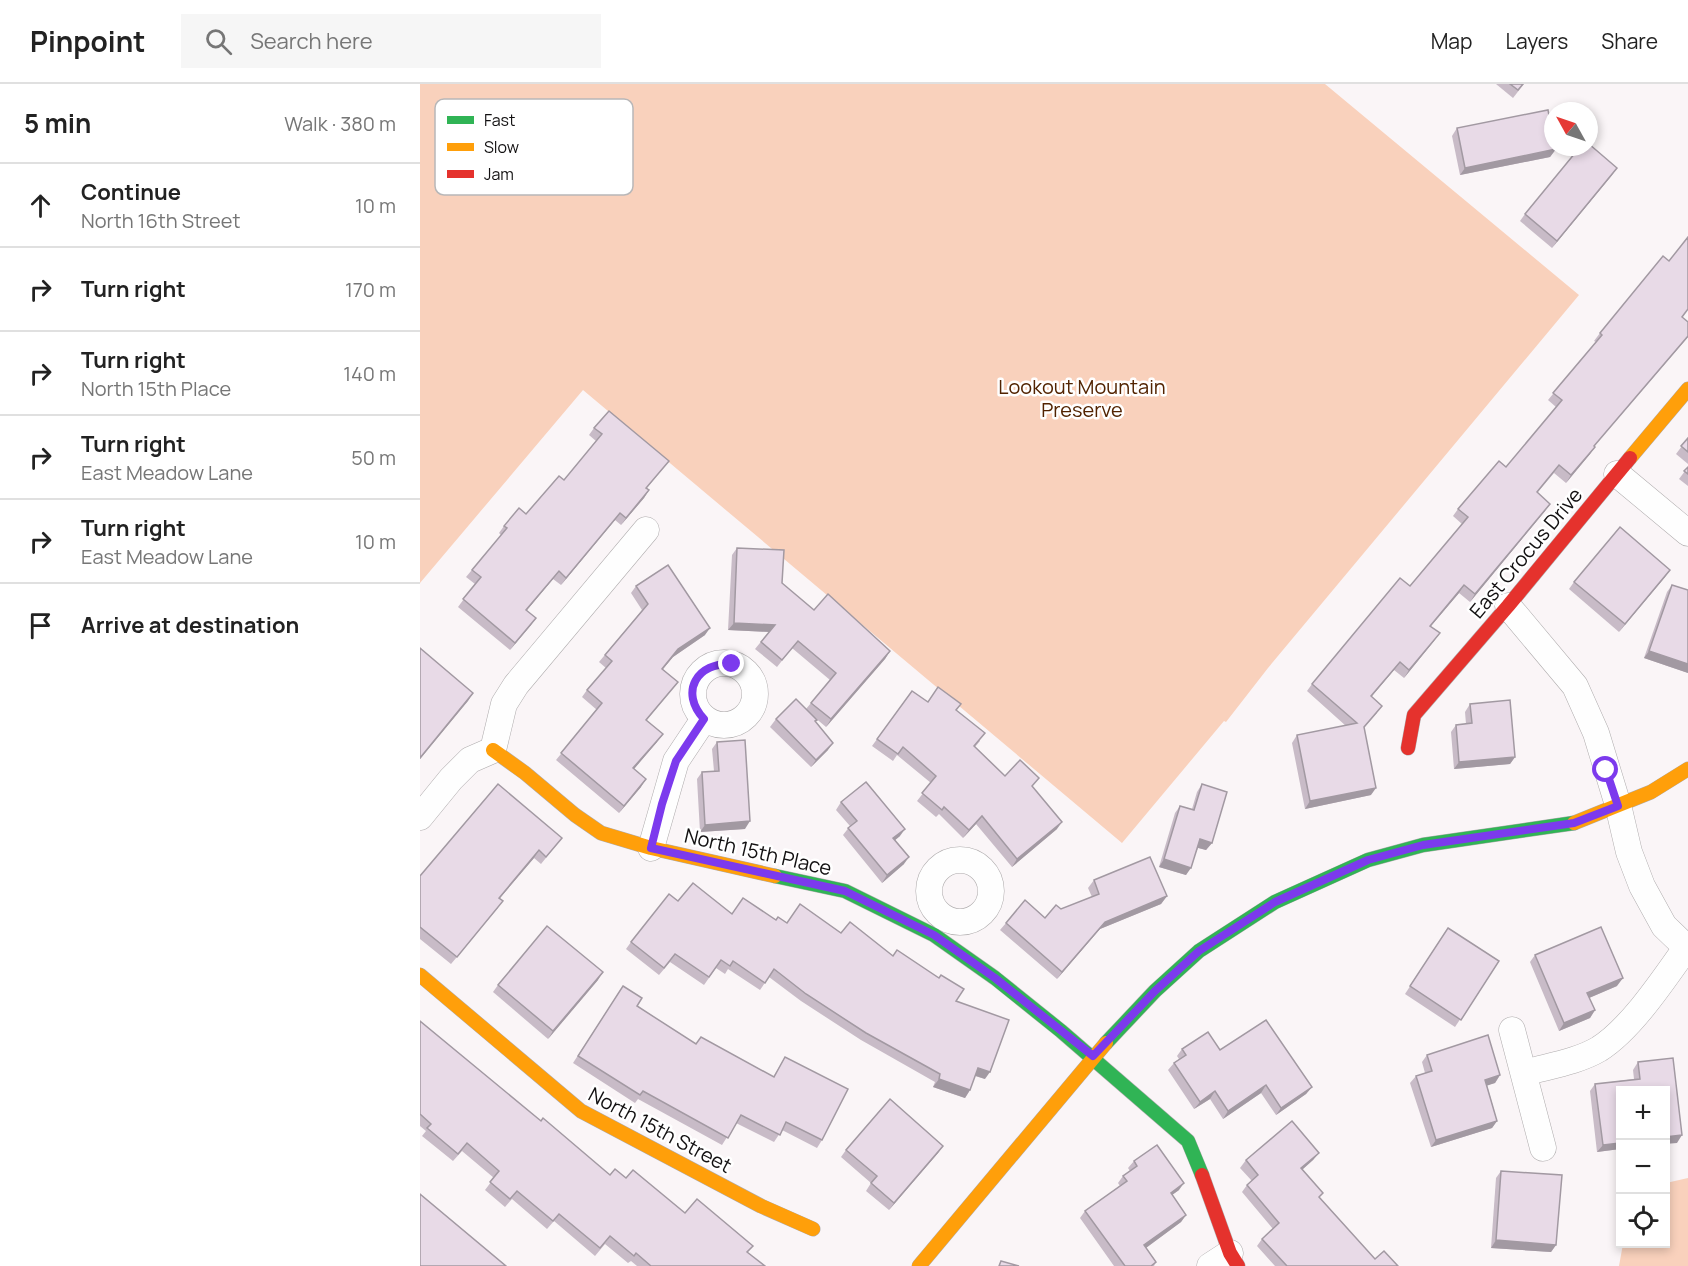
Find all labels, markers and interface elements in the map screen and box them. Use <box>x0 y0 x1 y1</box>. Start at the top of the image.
search box <box>181 14 601 68</box>
text: Pinpoint <box>30 22 145 60</box>
icon: search <box>202 25 235 58</box>
text: Search here <box>250 26 373 56</box>
text: Map <box>1431 27 1472 55</box>
text: Layers <box>1505 27 1568 55</box>
text: Share <box>1601 27 1658 55</box>
legend <box>435 99 633 195</box>
north arrow <box>1544 102 1598 156</box>
text: 5 min <box>24 105 91 141</box>
text: Fast <box>484 109 515 131</box>
text: Walk · 380 m <box>284 110 396 137</box>
text: Slow <box>484 136 519 158</box>
text: Jam <box>484 163 514 185</box>
text: Continue <box>81 177 181 207</box>
icon: ahead <box>24 189 57 222</box>
text: 10 m <box>355 192 396 219</box>
text: North 16th Street <box>81 207 240 234</box>
icon: right <box>24 273 57 306</box>
text: Turn right <box>81 274 186 304</box>
text: 170 m <box>345 276 396 303</box>
text: Turn right <box>81 345 186 375</box>
icon: right <box>24 357 57 390</box>
text: 140 m <box>343 360 396 387</box>
park label: Lookout Mountain Preserve <box>998 373 1166 423</box>
text: North 15th Place <box>81 375 231 402</box>
text: Turn right <box>81 429 186 459</box>
icon: right <box>24 441 57 474</box>
text: 50 m <box>351 444 396 471</box>
text: East Meadow Lane <box>81 459 253 486</box>
street label: East Crocus Drive <box>1463 482 1588 624</box>
text: Turn right <box>81 513 186 543</box>
icon: right <box>24 525 57 558</box>
text: 10 m <box>355 528 396 555</box>
text: East Meadow Lane <box>81 543 253 570</box>
icon: arrive <box>24 609 57 642</box>
text: Arrive at destination <box>81 610 299 640</box>
route end <box>718 650 744 676</box>
route start <box>1592 756 1618 782</box>
street label: North 15th Place <box>682 821 834 882</box>
street label: North 15th Street <box>584 1080 737 1179</box>
map controls <box>1616 1086 1670 1248</box>
button: + <box>1616 1086 1670 1140</box>
button: − <box>1616 1140 1670 1194</box>
button: locate <box>1616 1194 1670 1248</box>

